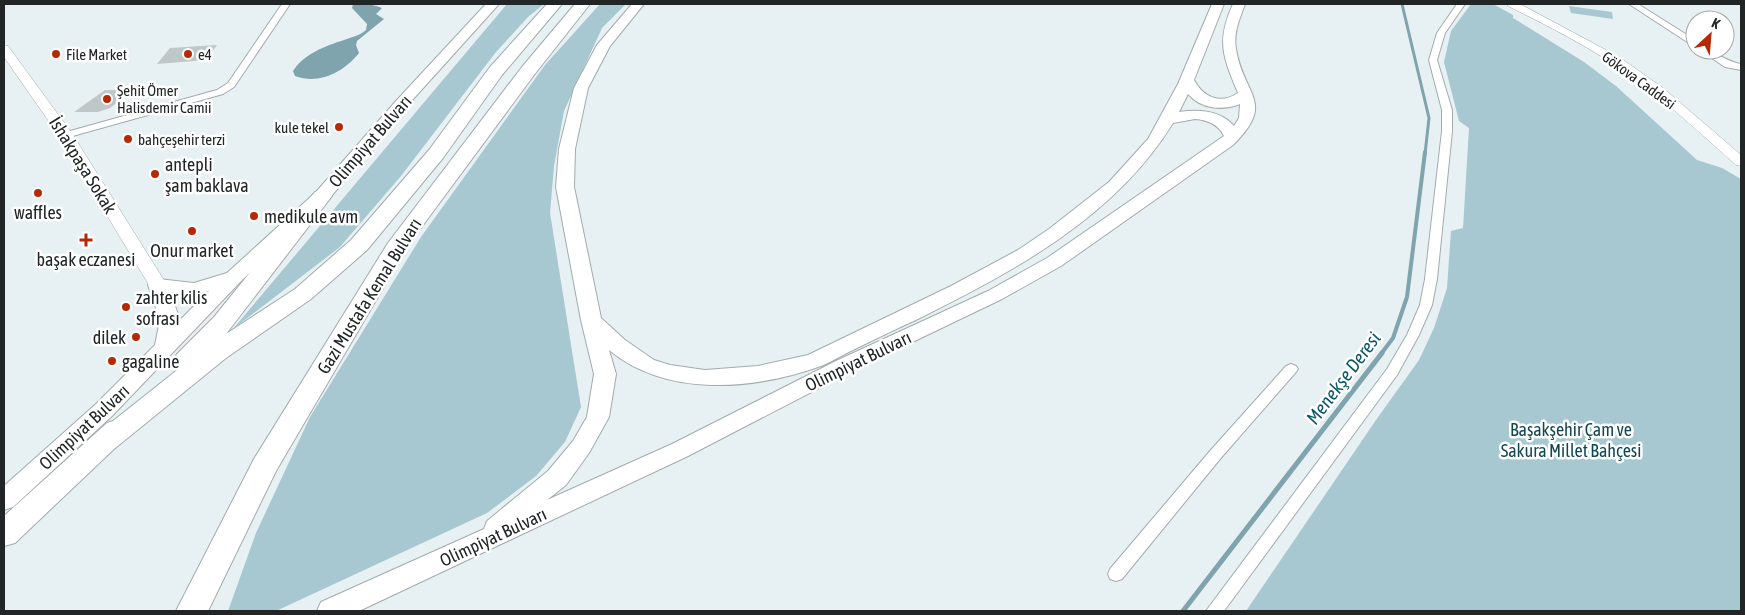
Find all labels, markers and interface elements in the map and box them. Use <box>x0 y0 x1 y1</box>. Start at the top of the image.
north arrow <box>1685 10 1735 60</box>
text: K <box>1709 15 1722 32</box>
place label: File Market <box>66 46 127 63</box>
place label: e4 <box>198 46 212 63</box>
marker: File Market <box>50 48 62 60</box>
marker: e4 <box>182 48 194 60</box>
street label: Gökova Caddesi <box>1599 48 1679 112</box>
place label: Şehit Ömer Halisdemir Camii <box>117 82 212 116</box>
street label: Olimpiyat Bulvarı <box>324 91 416 191</box>
marker: Şehit Ömer Halisdemir Camii <box>101 93 113 105</box>
street label: İshakpaşa Sokak <box>45 113 121 217</box>
place label: kule tekel <box>274 119 329 136</box>
marker: kule tekel <box>333 121 345 133</box>
place label: bahçeşehir terzi <box>138 131 225 148</box>
marker: bahçeşehir terzi <box>122 133 134 145</box>
place label: antepli şam baklava <box>165 154 249 196</box>
marker: antepli şam baklava <box>149 168 161 180</box>
marker: waffles <box>32 187 44 199</box>
place label: waffles <box>14 202 62 223</box>
place label: medikule avm <box>264 206 358 227</box>
marker: medikule avm <box>248 210 260 222</box>
street label: Gazi Mustafa Kemal Bulvarı <box>313 214 425 378</box>
marker: Onur market <box>186 225 198 237</box>
marker: başak eczanesi <box>80 234 92 246</box>
place label: Onur market <box>150 240 234 261</box>
place label: başak eczanesi <box>37 249 136 270</box>
place label: zahter kilis sofrası <box>136 287 207 329</box>
marker: zahter kilis sofrası <box>120 301 132 313</box>
street label: Olimpiyat Bulvarı <box>802 326 914 396</box>
place label: dilek <box>93 327 126 348</box>
water label: Menekşe Deresi <box>1301 328 1385 428</box>
marker: dilek <box>130 331 142 343</box>
place label: gagaline <box>122 351 179 372</box>
marker: gagaline <box>106 355 118 367</box>
street label: Olimpiyat Bulvarı <box>35 380 133 474</box>
park label: Başakşehir Çam ve Sakura Millet Bahçesi <box>1501 419 1641 461</box>
street label: Olimpiyat Bulvarı <box>436 503 550 571</box>

